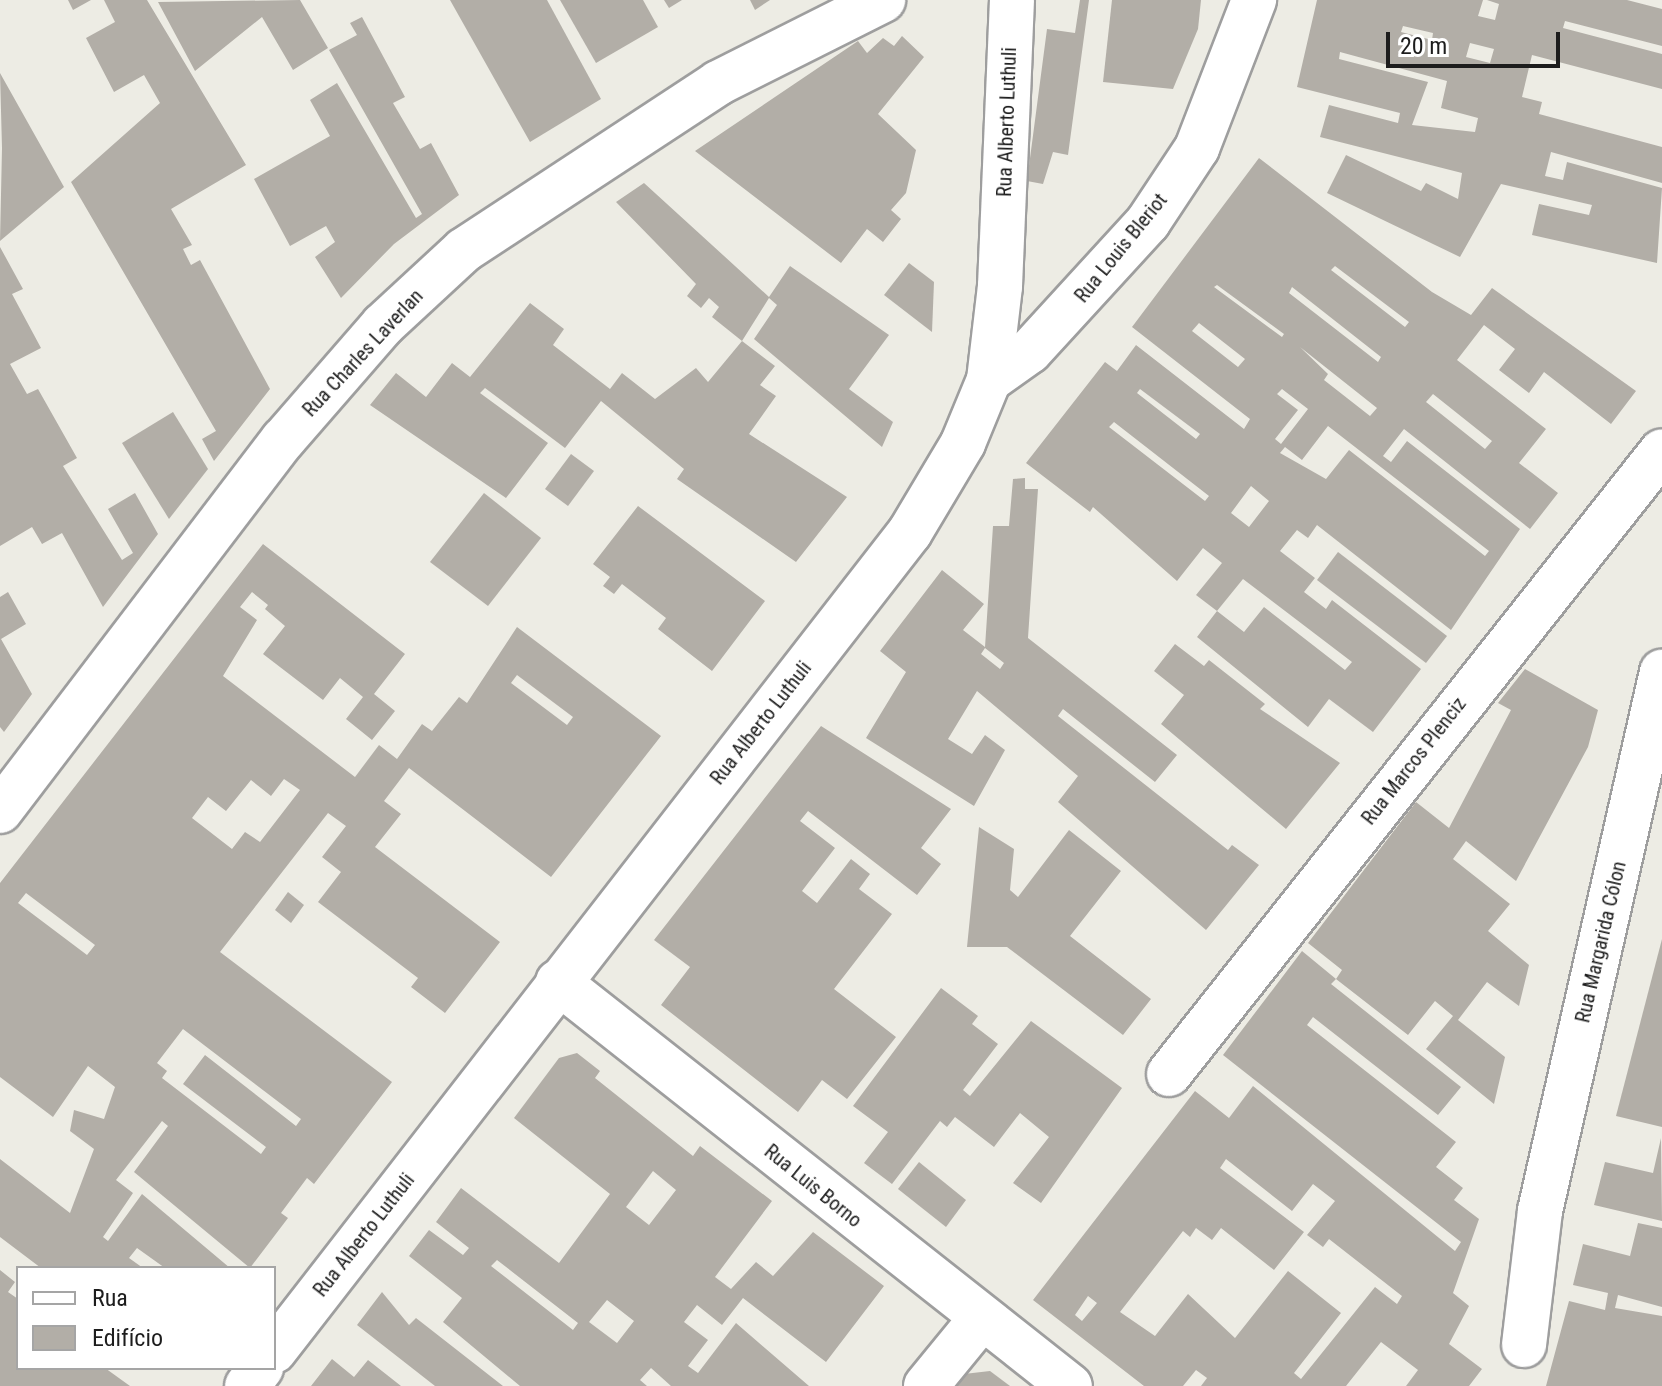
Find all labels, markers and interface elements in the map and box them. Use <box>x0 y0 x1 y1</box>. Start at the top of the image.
scale bar <box>1390 16 1564 66</box>
text: 20 m <box>1400 32 1447 60</box>
street label: Rua Alberto Luthuli <box>992 47 1022 197</box>
street label: Rua Louis Bleriot <box>1070 189 1172 307</box>
street label: Rua Charles Laverlan <box>298 284 428 422</box>
street label: Rua Alberto Luthuli <box>705 657 817 789</box>
street label: Rua Marcos Plenciz <box>1357 692 1471 830</box>
street label: Rua Margarida Cólon <box>1571 859 1631 1025</box>
street label: Rua Luis Borno <box>759 1139 867 1233</box>
street label: Rua Alberto Luthuli <box>308 1169 420 1301</box>
legend <box>16 1266 276 1370</box>
text: Rua <box>92 1284 128 1312</box>
text: Edifício <box>92 1324 163 1352</box>

